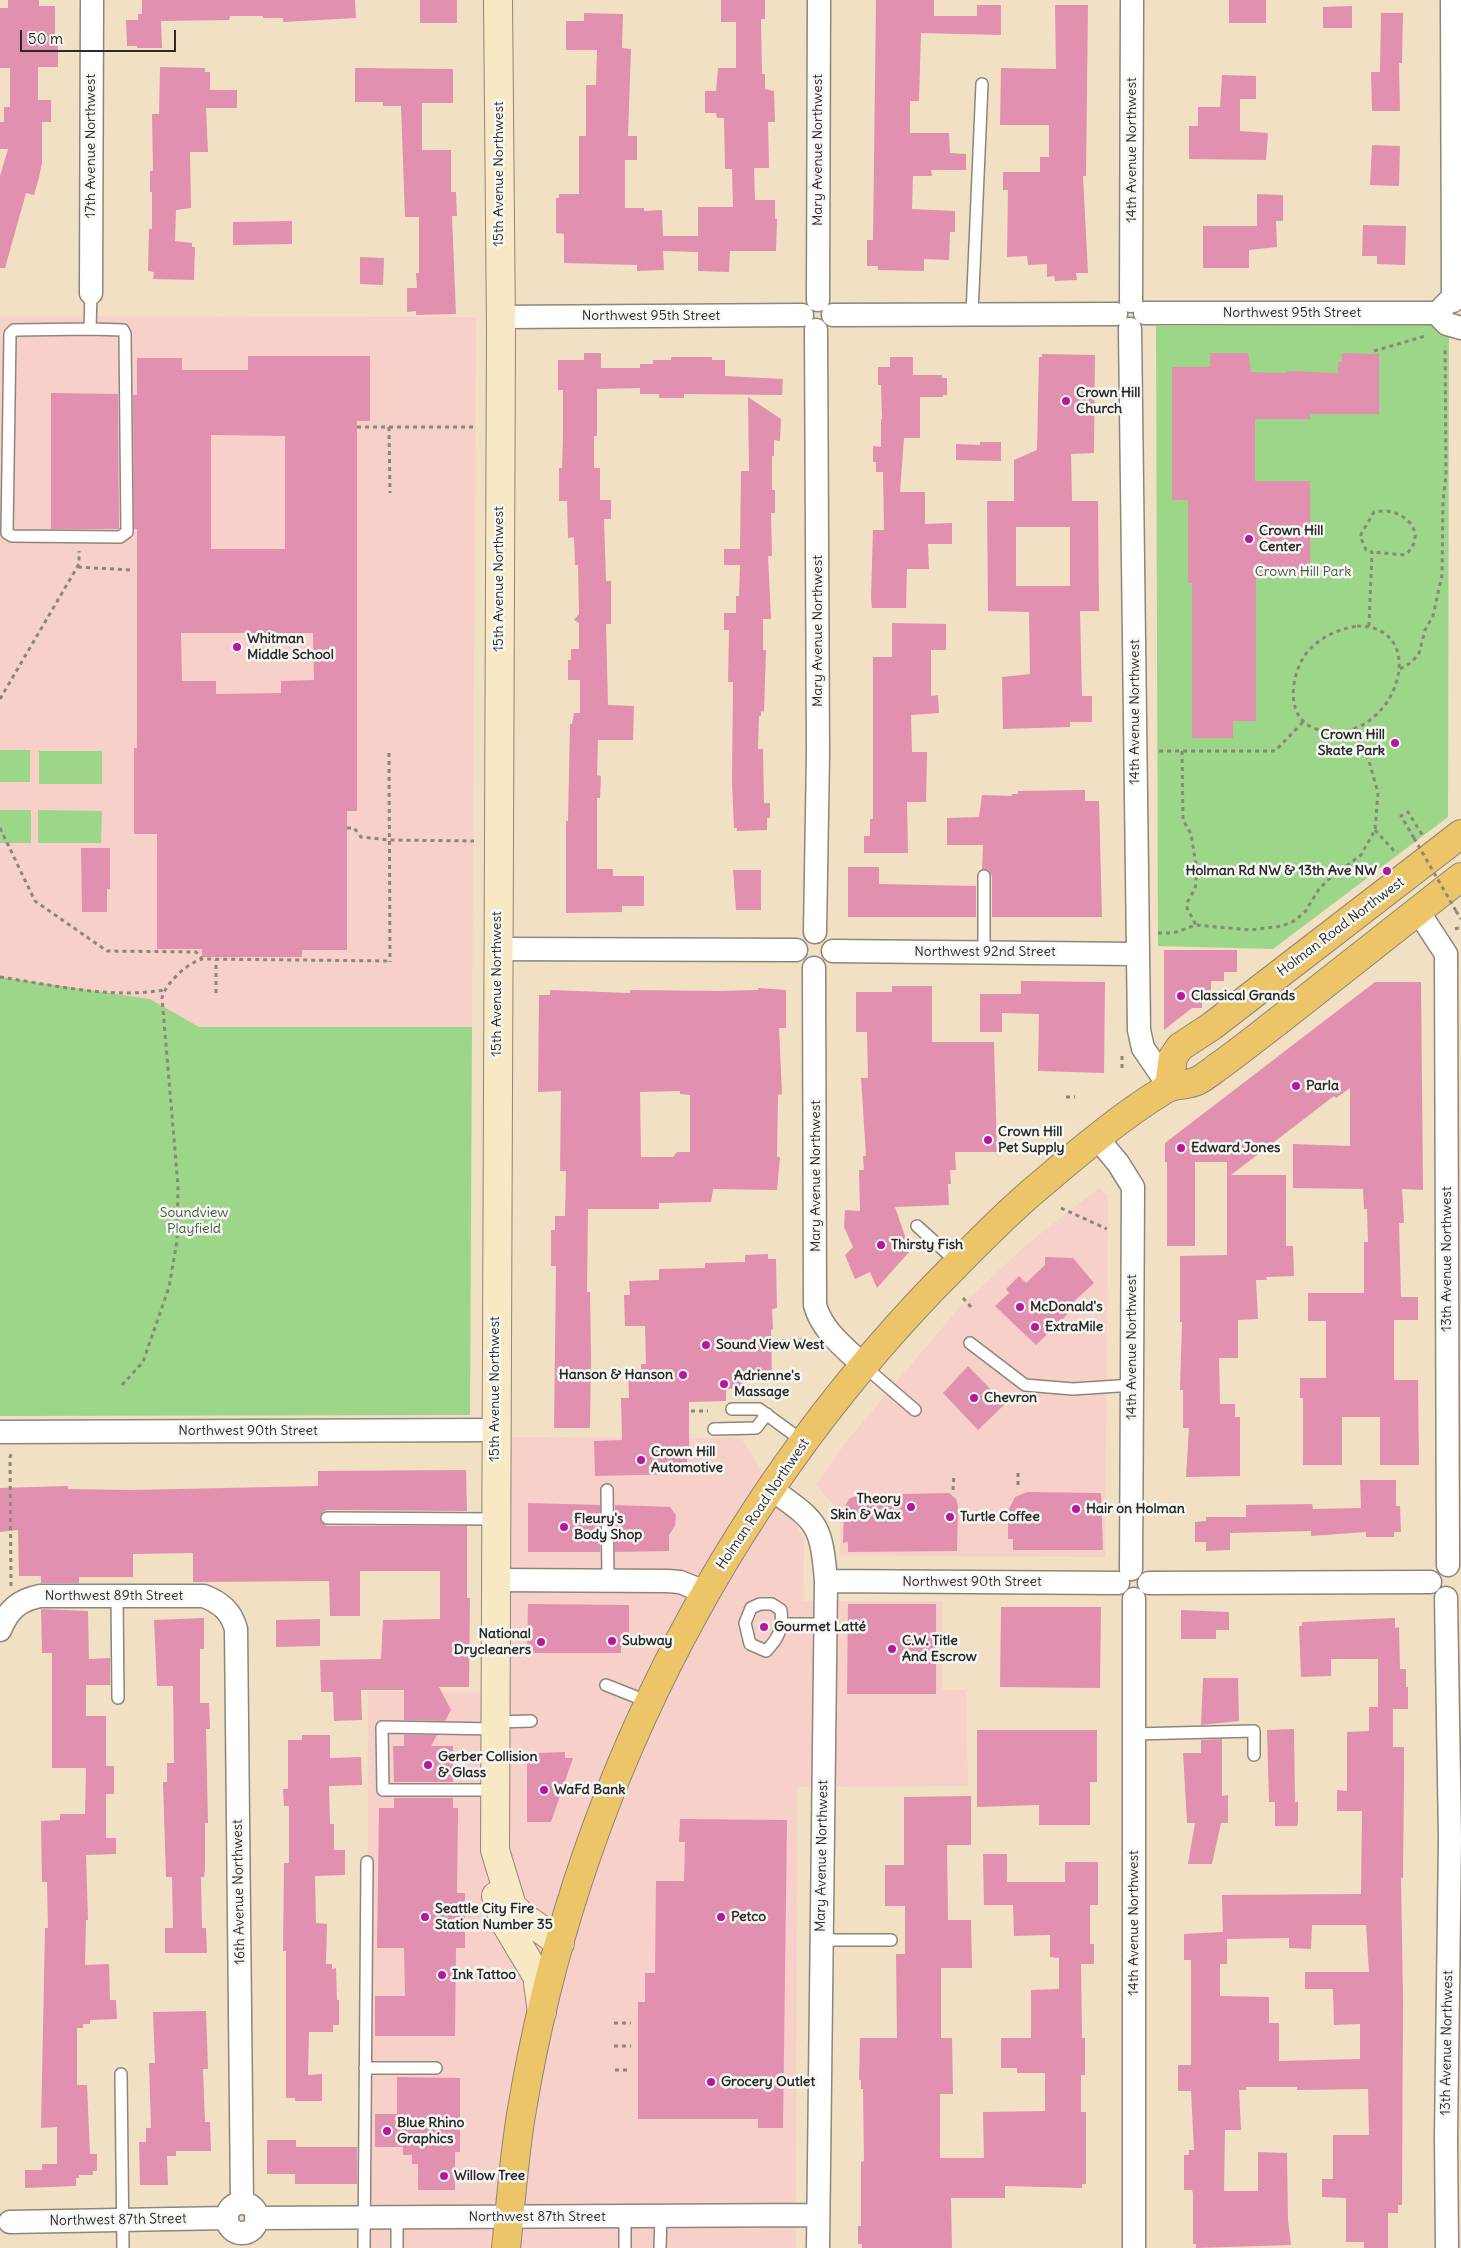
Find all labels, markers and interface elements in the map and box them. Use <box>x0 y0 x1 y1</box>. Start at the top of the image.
scale bar <box>22 20 179 52</box>
text: 50 m <box>28 29 63 48</box>
street label: 17th Avenue Northwest <box>83 74 99 218</box>
street label: Mary Avenue Northwest <box>810 74 826 226</box>
street label: 14th Avenue Northwest <box>1124 77 1140 223</box>
street label: 15th Avenue Northwest <box>491 101 507 247</box>
street label: Northwest 95th Street <box>1223 305 1361 321</box>
street label: Northwest 95th Street <box>582 308 720 324</box>
place label: Crown Hill Church <box>1076 385 1140 418</box>
marker: Crown Hill Church <box>1060 395 1072 407</box>
street label: 15th Avenue Northwest <box>491 506 507 652</box>
place label: Crown Hill Center <box>1259 523 1323 556</box>
marker: Crown Hill Center <box>1243 533 1255 545</box>
street label: Mary Avenue Northwest <box>810 555 826 707</box>
park label: Crown Hill Park <box>1255 564 1351 580</box>
place label: Whitman Middle School <box>247 631 334 664</box>
street label: 14th Avenue Northwest <box>1127 639 1143 785</box>
marker: Whitman Middle School <box>231 641 243 653</box>
place label: Crown Hill Skate Park <box>1318 727 1385 760</box>
marker: Crown Hill Skate Park <box>1389 737 1401 749</box>
place label: Holman Rd NW & 13th Ave NW <box>1185 863 1377 879</box>
marker: Holman Rd NW & 13th Ave NW <box>1381 865 1393 877</box>
street label: Holman Road Northwest <box>1274 874 1408 980</box>
street label: 15th Avenue Northwest <box>489 911 505 1057</box>
street label: Northwest 92nd Street <box>914 944 1056 960</box>
place label: Classical Grands <box>1191 988 1295 1004</box>
marker: Classical Grands <box>1175 990 1187 1002</box>
place label: Parla <box>1306 1078 1339 1094</box>
marker: Parla <box>1290 1080 1302 1092</box>
street label: Mary Avenue Northwest <box>808 1100 824 1252</box>
place label: Crown Hill Pet Supply <box>998 1124 1064 1156</box>
marker: Crown Hill Pet Supply <box>982 1134 994 1146</box>
place label: Edward Jones <box>1191 1140 1280 1156</box>
marker: Edward Jones <box>1175 1142 1187 1154</box>
street label: 13th Avenue Northwest <box>1439 1186 1455 1332</box>
park label: Soundview Playfield <box>160 1205 228 1238</box>
place label: Thirsty Fish <box>891 1237 963 1253</box>
marker: Thirsty Fish <box>875 1239 887 1251</box>
street label: 14th Avenue Northwest <box>1124 1274 1140 1420</box>
place label: McDonald's <box>1030 1299 1103 1315</box>
marker: McDonald's <box>1014 1301 1026 1313</box>
street label: 15th Avenue Northwest <box>487 1316 503 1462</box>
place label: ExtraMile <box>1045 1319 1103 1335</box>
marker: ExtraMile <box>1029 1321 1041 1333</box>
place label: Sound View West <box>716 1337 824 1353</box>
marker: Sound View West <box>700 1339 712 1351</box>
place label: Hanson & Hanson <box>559 1367 673 1383</box>
place label: Adrienne's Massage <box>734 1368 800 1400</box>
marker: Hanson & Hanson <box>677 1369 689 1381</box>
marker: Adrienne's Massage <box>718 1378 730 1390</box>
place label: Chevron <box>984 1390 1037 1406</box>
marker: Chevron <box>968 1392 980 1404</box>
street label: Northwest 90th Street <box>178 1423 318 1439</box>
street label: Holman Road Northwest <box>713 1435 813 1573</box>
place label: Crown Hill Automotive <box>651 1444 723 1476</box>
marker: Crown Hill Automotive <box>635 1454 647 1466</box>
place label: Theory Skin & Wax <box>830 1491 901 1524</box>
marker: Theory Skin & Wax <box>905 1501 917 1513</box>
place label: Hair on Holman <box>1086 1501 1185 1517</box>
marker: Hair on Holman <box>1070 1503 1082 1515</box>
place label: Turtle Coffee <box>960 1509 1040 1525</box>
place label: Fleury's Body Shop <box>574 1511 642 1544</box>
marker: Turtle Coffee <box>944 1511 956 1523</box>
marker: Fleury's Body Shop <box>558 1521 570 1533</box>
street label: Northwest 90th Street <box>902 1574 1042 1590</box>
street label: Northwest 89th Street <box>45 1588 183 1604</box>
place label: Gourmet Latté <box>774 1619 866 1635</box>
marker: Gourmet Latté <box>758 1621 770 1633</box>
place label: National Drycleaners <box>454 1626 531 1658</box>
place label: Subway <box>622 1633 673 1649</box>
place label: C.W. Title And Escrow <box>902 1633 977 1665</box>
marker: Subway <box>606 1635 618 1647</box>
marker: National Drycleaners <box>535 1636 547 1648</box>
marker: C.W. Title And Escrow <box>886 1643 898 1655</box>
place label: Gerber Collision & Glass <box>438 1749 538 1781</box>
marker: Gerber Collision & Glass <box>422 1759 434 1771</box>
street label: Mary Avenue Northwest <box>812 1780 832 1932</box>
place label: WaFd Bank <box>554 1782 625 1798</box>
marker: WaFd Bank <box>538 1784 550 1796</box>
street label: 16th Avenue Northwest <box>229 1819 249 1965</box>
street label: 14th Avenue Northwest <box>1126 1850 1142 1996</box>
place label: Seattle City Fire Station Number 35 <box>435 1901 553 1934</box>
place label: Petco <box>731 1909 766 1925</box>
marker: Seattle City Fire Station Number 35 <box>419 1911 431 1923</box>
marker: Petco <box>715 1911 727 1923</box>
place label: Ink Tattoo <box>452 1967 516 1983</box>
marker: Ink Tattoo <box>436 1969 448 1981</box>
street label: 13th Avenue Northwest <box>1437 1970 1457 2116</box>
place label: Grocery Outlet <box>721 2074 815 2090</box>
marker: Grocery Outlet <box>705 2076 717 2088</box>
place label: Blue Rhino Graphics <box>397 2115 464 2148</box>
marker: Blue Rhino Graphics <box>381 2125 393 2137</box>
place label: Willow Tree <box>454 2168 525 2184</box>
marker: Willow Tree <box>438 2170 450 2182</box>
street label: Northwest 87th Street <box>468 2209 606 2225</box>
street label: Northwest 87th Street <box>49 2210 187 2230</box>

